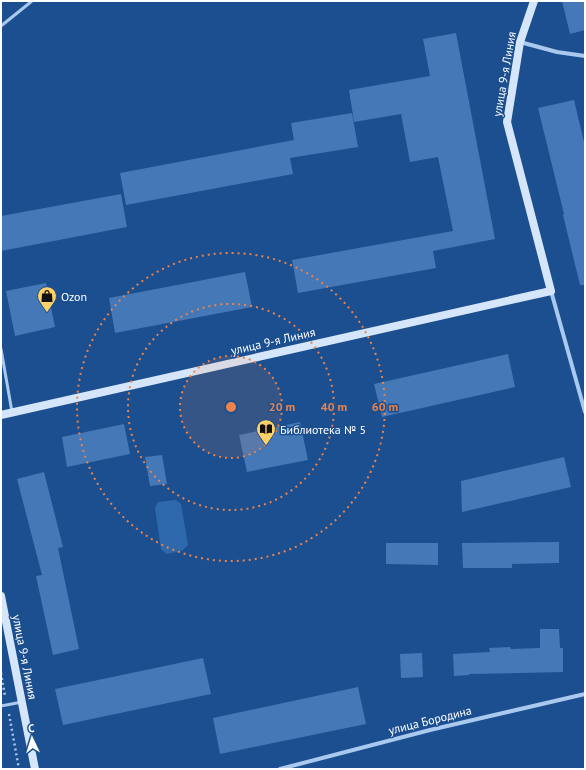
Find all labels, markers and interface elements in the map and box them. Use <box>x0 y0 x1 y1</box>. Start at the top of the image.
street label: улица 9-я Линия <box>489 30 519 118</box>
shop icon: Ozon <box>36 285 58 313</box>
place label: Ozon <box>61 289 87 304</box>
street label: улица 9-я Линия <box>229 324 317 358</box>
text: 20 m <box>269 399 295 414</box>
text: 40 m <box>321 399 347 414</box>
text: 60 m <box>372 399 398 414</box>
centre of rings <box>224 400 238 414</box>
library icon: Библиотека № 5 <box>255 418 277 446</box>
place label: Библиотека № 5 <box>280 422 366 437</box>
street label: улица 9-я Линия <box>9 613 41 701</box>
street label: улица Бородина <box>387 702 473 738</box>
north arrow <box>12 718 52 758</box>
text: С <box>28 721 35 735</box>

